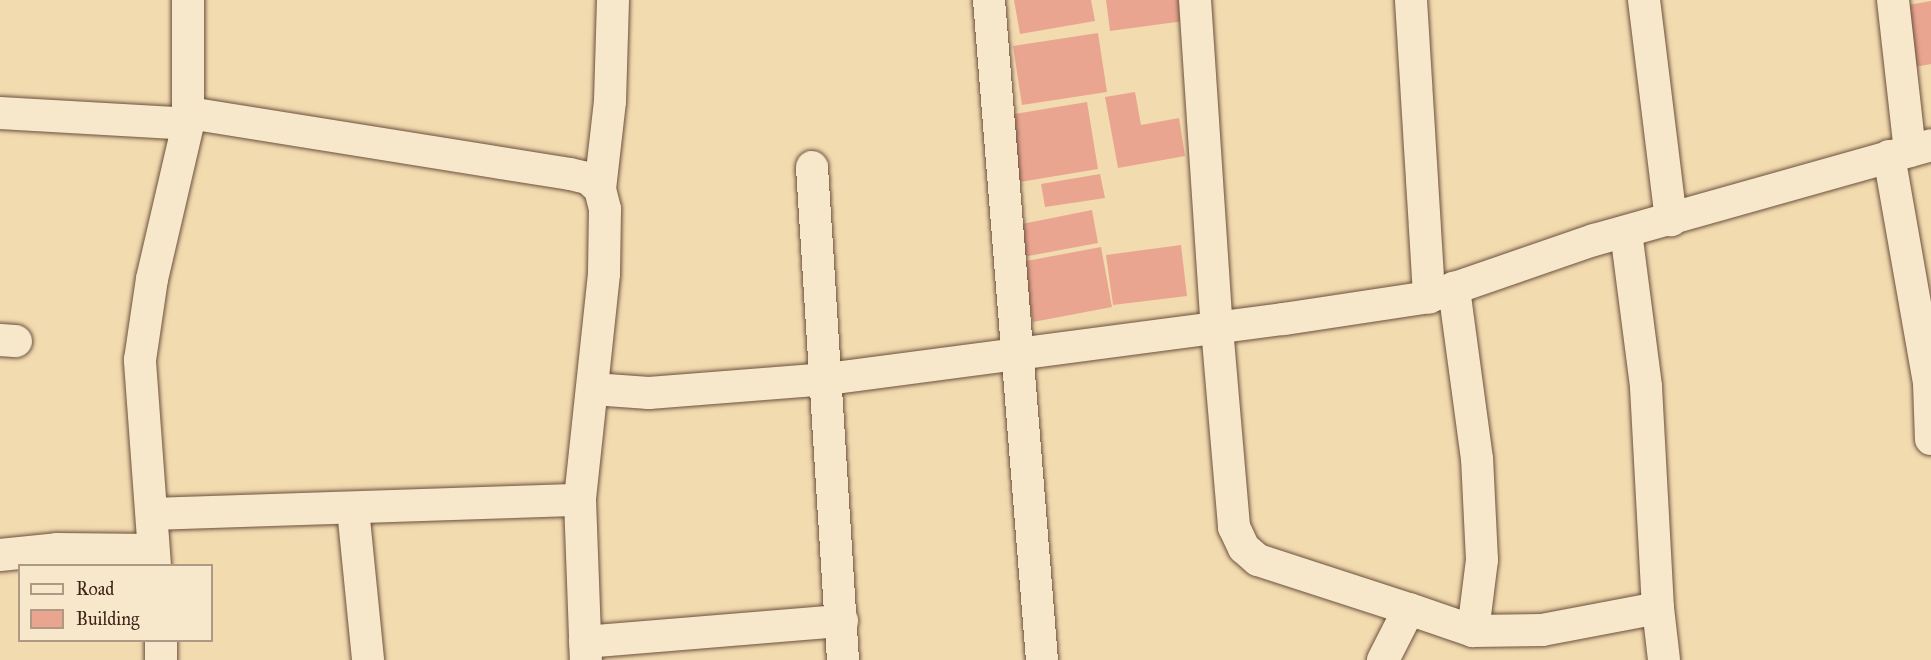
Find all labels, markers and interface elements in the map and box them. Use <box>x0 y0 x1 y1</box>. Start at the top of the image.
legend <box>18 564 213 642</box>
text: Road <box>76 578 114 600</box>
text: Building <box>76 608 139 630</box>

